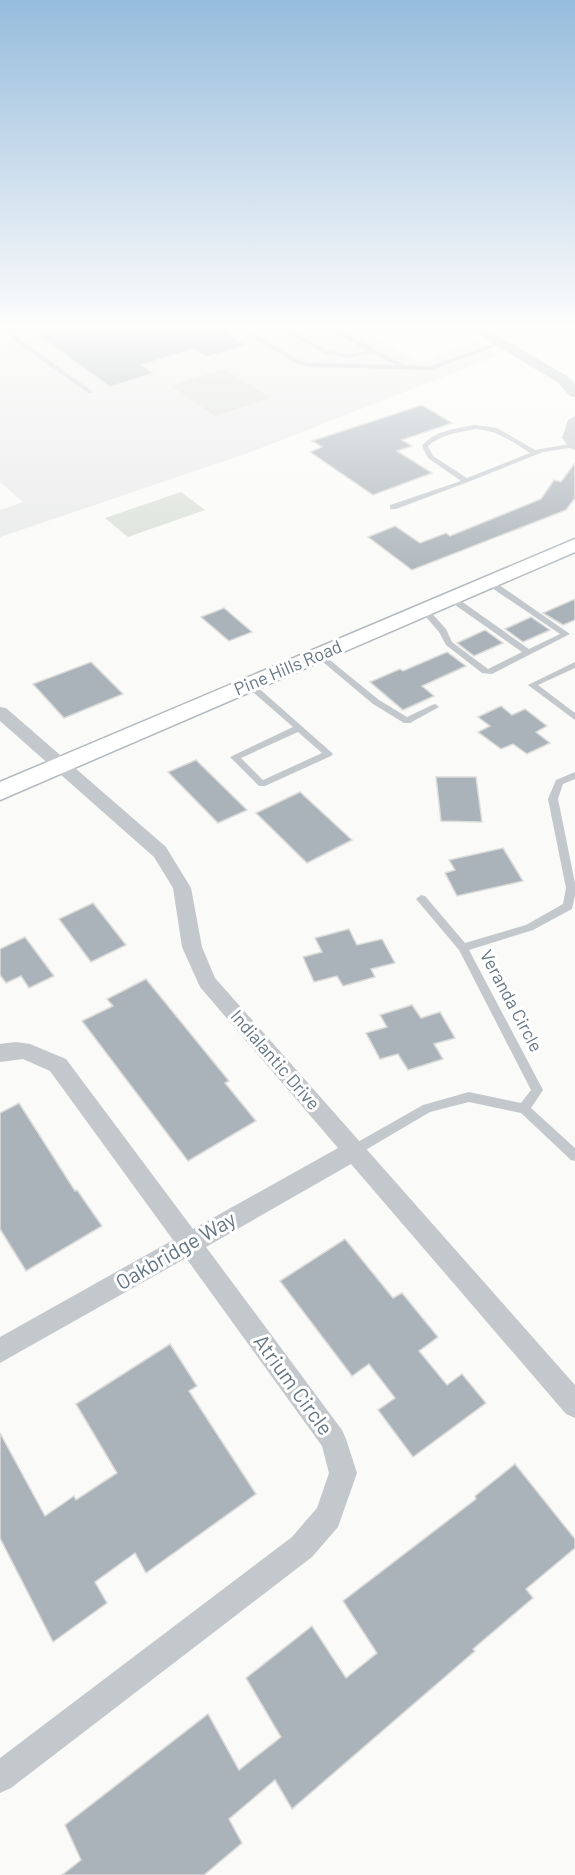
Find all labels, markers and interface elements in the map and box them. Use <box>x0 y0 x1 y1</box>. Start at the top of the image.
street label: Pine Hills Road <box>231 635 345 700</box>
street label: Veranda Circle <box>476 946 548 1055</box>
street label: Indialantic Drive <box>226 1005 325 1114</box>
street label: Oakbridge Way <box>111 1205 240 1294</box>
street label: Atrium Circle <box>249 1329 339 1439</box>

